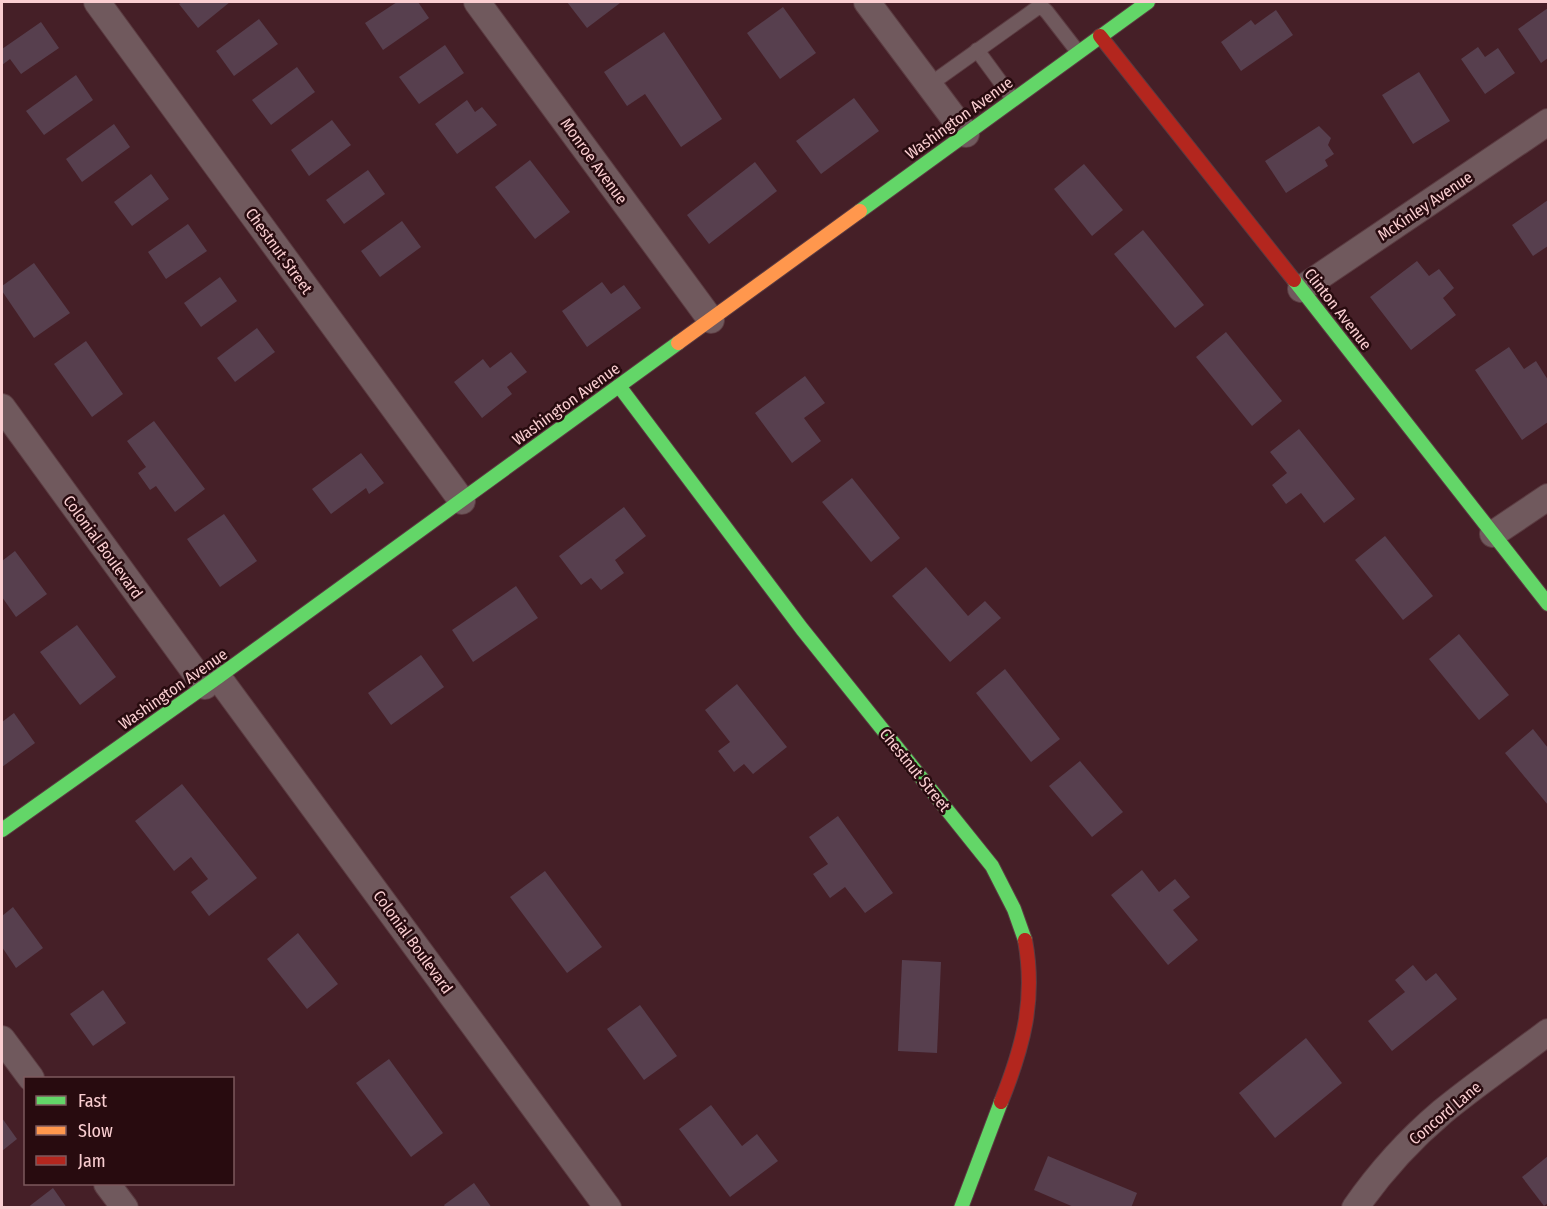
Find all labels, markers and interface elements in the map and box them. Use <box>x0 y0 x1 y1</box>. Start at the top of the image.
street label: Washington Avenue <box>902 73 1016 163</box>
street label: Monroe Avenue <box>556 114 632 208</box>
street label: McKinley Avenue <box>1374 167 1476 245</box>
street label: Chestnut Street <box>241 204 317 298</box>
street label: Clinton Avenue <box>1300 264 1376 354</box>
street label: Washington Avenue <box>509 359 623 449</box>
street label: Colonial Boulevard <box>59 492 147 602</box>
street label: Washington Avenue <box>115 644 231 734</box>
street label: Chestnut Street <box>876 725 955 816</box>
street label: Colonial Boulevard <box>369 887 457 997</box>
legend <box>24 1077 234 1185</box>
street label: Concord Lane <box>1405 1077 1485 1149</box>
text: Fast <box>78 1090 107 1112</box>
text: Slow <box>78 1120 113 1142</box>
text: Jam <box>78 1150 106 1172</box>

